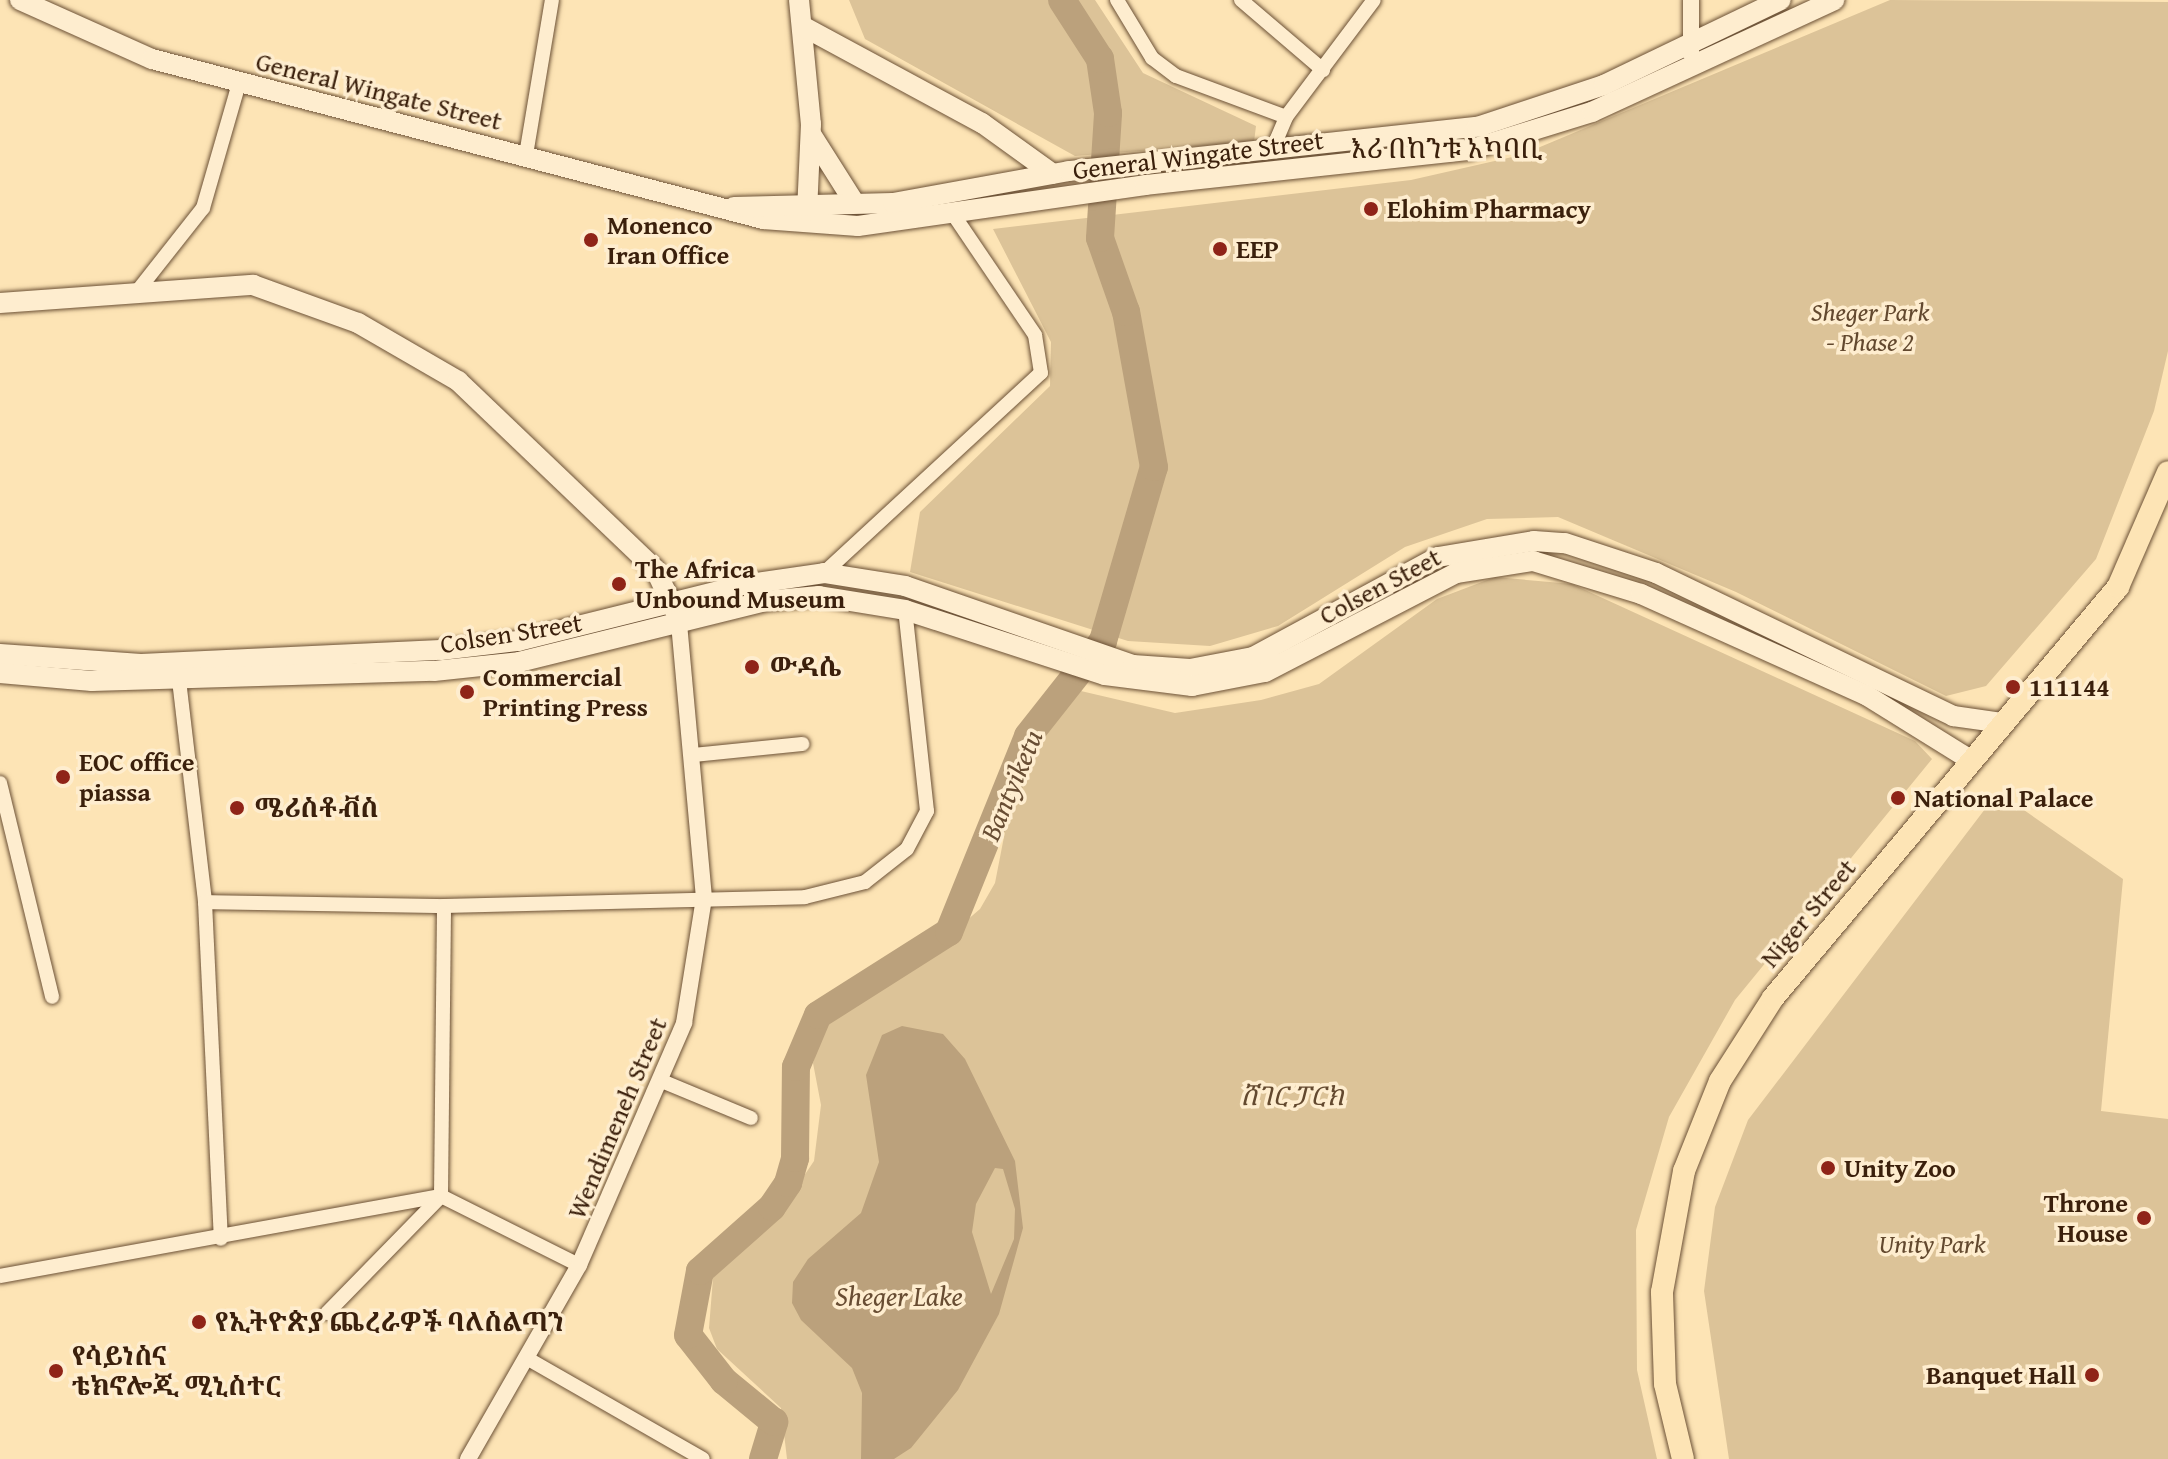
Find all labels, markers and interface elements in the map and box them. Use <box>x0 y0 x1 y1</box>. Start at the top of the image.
street label: General Wingate Street <box>253 45 505 137</box>
street label: General Wingate Street <box>1071 124 1325 186</box>
district label: እሪ በከንቱ አካባቢ <box>1351 131 1543 165</box>
place label: Elohim Pharmacy <box>1387 193 1591 225</box>
marker: Elohim Pharmacy <box>1362 200 1380 218</box>
place label: Monenco Iran Office <box>607 209 729 270</box>
marker: Monenco Iran Office <box>582 231 600 249</box>
place label: EEP <box>1236 233 1279 265</box>
marker: EEP <box>1211 240 1229 258</box>
park label: Sheger Park - Phase 2 <box>1811 296 1929 358</box>
street label: Colsen Steet <box>1314 541 1446 631</box>
place label: The Africa Unbound Museum <box>635 553 845 614</box>
marker: The Africa Unbound Museum <box>610 575 628 593</box>
street label: Colsen Street <box>438 606 584 660</box>
place label: ውዳሴ <box>770 651 841 683</box>
marker: ውዳሴ <box>741 656 763 678</box>
place label: Commercial Printing Press <box>483 661 648 722</box>
place label: 111144 <box>2029 671 2110 703</box>
marker: 111144 <box>2004 678 2022 696</box>
marker: Commercial Printing Press <box>458 683 476 701</box>
water label: Bantyiketu <box>973 724 1049 846</box>
place label: EOC office piassa <box>79 746 195 808</box>
marker: EOC office piassa <box>54 768 72 786</box>
place label: National Palace <box>1914 782 2094 814</box>
marker: National Palace <box>1889 789 1907 807</box>
place label: ሜሪስቶቭስ <box>255 792 378 824</box>
marker: ሜሪስቶቭስ <box>226 797 248 819</box>
street label: Niger Street <box>1754 853 1862 973</box>
street label: Wendimeneh Street <box>561 1013 673 1223</box>
park label: ሸገር ፓርክ <box>1240 1080 1344 1112</box>
place label: Unity Zoo <box>1844 1152 1956 1184</box>
marker: Unity Zoo <box>1819 1159 1837 1177</box>
place label: Throne House <box>2044 1187 2128 1248</box>
marker: Throne House <box>2135 1209 2153 1227</box>
park label: Unity Park <box>1878 1228 1986 1260</box>
water label: Sheger Lake <box>835 1279 963 1313</box>
place label: የኢትዮጵያ ጨረራዎች ባለስልጣን <box>215 1306 564 1338</box>
marker: የኢትዮጵያ ጨረራዎች ባለስልጣን <box>190 1313 208 1331</box>
place label: የሳይነስና ቴክኖሎጂ ሚኒስተር <box>72 1340 281 1402</box>
place label: Banquet Hall <box>1926 1359 2076 1391</box>
marker: የሳይነስና ቴክኖሎጂ ሚኒስተር <box>47 1362 65 1380</box>
marker: Banquet Hall <box>2083 1366 2101 1384</box>

